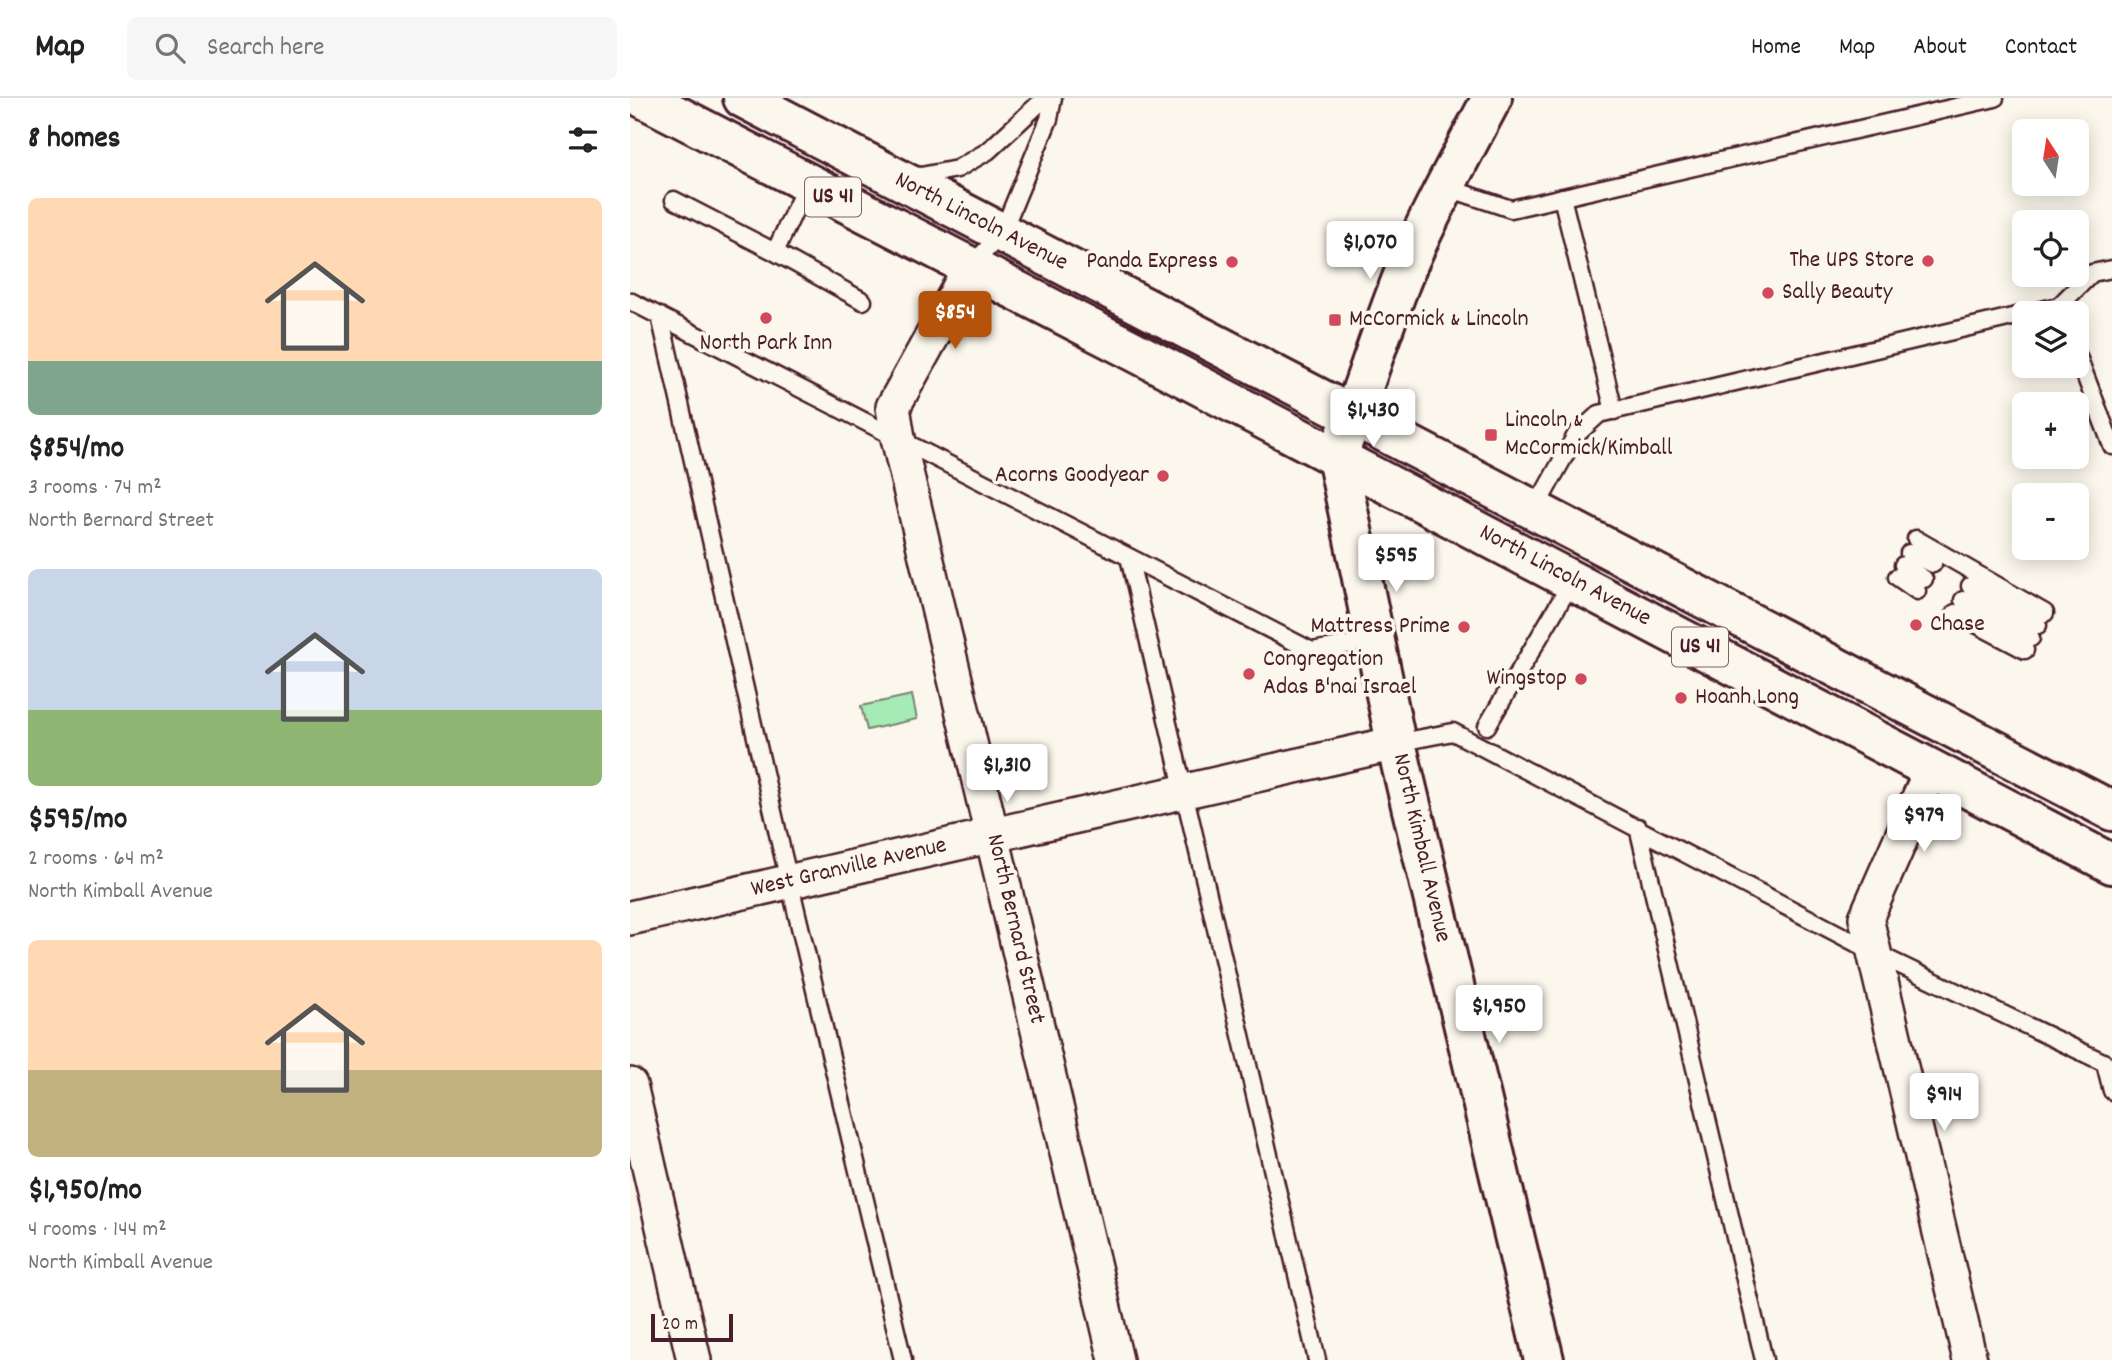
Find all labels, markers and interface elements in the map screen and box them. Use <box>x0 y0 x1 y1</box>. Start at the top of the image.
search box <box>127 17 617 80</box>
text: Map <box>35 25 85 72</box>
icon: search <box>151 29 189 67</box>
text: Search here <box>207 30 325 67</box>
text: Home <box>1751 31 1801 65</box>
text: Map <box>1839 31 1875 65</box>
text: About <box>1913 31 1967 65</box>
text: Contact <box>2005 31 2077 65</box>
text: 8 homes <box>28 119 120 162</box>
north arrow <box>2012 119 2090 196</box>
map controls <box>2012 119 2089 560</box>
icon: filters <box>564 121 602 159</box>
street label: North Lincoln Avenue <box>888 164 1074 280</box>
road number: US 41 <box>805 178 861 216</box>
button: locate <box>2012 210 2089 287</box>
pin: $1,070 <box>1313 222 1427 281</box>
text: $1,070 <box>1343 227 1397 260</box>
icon: home <box>252 243 378 369</box>
place label: The UPS Store <box>1789 244 1914 278</box>
place label: Panda Express <box>1086 245 1218 279</box>
marker: The UPS Store <box>1920 253 1936 269</box>
marker: Panda Express <box>1224 254 1240 270</box>
place label: Sally Beauty <box>1782 276 1894 310</box>
marker: Sally Beauty <box>1760 285 1776 301</box>
pin: $854 <box>914 292 996 351</box>
text: $854 <box>934 297 976 330</box>
button: layers <box>2012 301 2089 378</box>
place label: McCormick & Lincoln <box>1349 303 1529 337</box>
marker: North Park Inn <box>758 310 774 326</box>
marker: McCormick & Lincoln <box>1327 312 1343 328</box>
place label: North Park Inn <box>700 327 832 361</box>
pin: $1,430 <box>1316 390 1430 449</box>
button: + <box>2012 392 2089 469</box>
text: $1,430 <box>1346 395 1400 428</box>
place label: Lincoln & McCormick/Kimball <box>1505 404 1673 466</box>
marker: Lincoln & McCormick/Kimball <box>1483 427 1499 443</box>
text: $854/mo <box>28 429 124 472</box>
place label: Acorns Goodyear <box>995 459 1149 493</box>
marker: Acorns Goodyear <box>1155 468 1171 484</box>
text: 3 rooms · 74 m² <box>28 472 162 505</box>
button: − <box>2012 483 2089 560</box>
text: North Bernard Street <box>28 505 214 538</box>
street label: North Lincoln Avenue <box>1473 516 1657 636</box>
pin: $595 <box>1355 534 1437 594</box>
text: $595 <box>1374 540 1418 573</box>
place label: Chase <box>1930 608 1985 642</box>
place label: Mattress Prime <box>1311 610 1450 644</box>
icon: home <box>252 614 378 740</box>
marker: Chase <box>1908 617 1924 633</box>
marker: Mattress Prime <box>1456 619 1472 635</box>
road number: US 41 <box>1672 628 1728 666</box>
place label: Congregation Adas B'nai Israel <box>1263 643 1417 705</box>
place label: Wingstop <box>1487 662 1567 696</box>
marker: Congregation Adas B'nai Israel <box>1241 666 1257 682</box>
marker: Wingstop <box>1573 671 1589 687</box>
place label: Hoanh Long <box>1695 681 1799 715</box>
marker: Hoanh Long <box>1673 690 1689 706</box>
pin: $1,310 <box>950 744 1064 804</box>
text: $1,310 <box>983 750 1031 783</box>
street label: North Kimball Avenue <box>1383 750 1459 946</box>
pin: $979 <box>1883 794 1965 854</box>
text: $595/mo <box>28 800 127 843</box>
text: $979 <box>1903 800 1945 833</box>
street label: West Granville Avenue <box>748 829 950 907</box>
street label: North Bernard Street <box>977 831 1053 1027</box>
text: 2 rooms · 64 m² <box>28 843 164 876</box>
text: North Kimball Avenue <box>28 876 213 909</box>
icon: home <box>252 985 378 1111</box>
pin: $1,950 <box>1442 986 1556 1045</box>
text: $1,950 <box>1472 991 1526 1024</box>
pin: $914 <box>1903 1074 1985 1133</box>
text: $914 <box>1926 1079 1962 1112</box>
text: $1,950/mo <box>28 1171 142 1214</box>
text: 4 rooms · 144 m² <box>28 1214 167 1247</box>
text: North Kimball Avenue <box>28 1247 213 1280</box>
scale bar <box>651 1311 733 1343</box>
text: 20 m <box>662 1312 698 1339</box>

